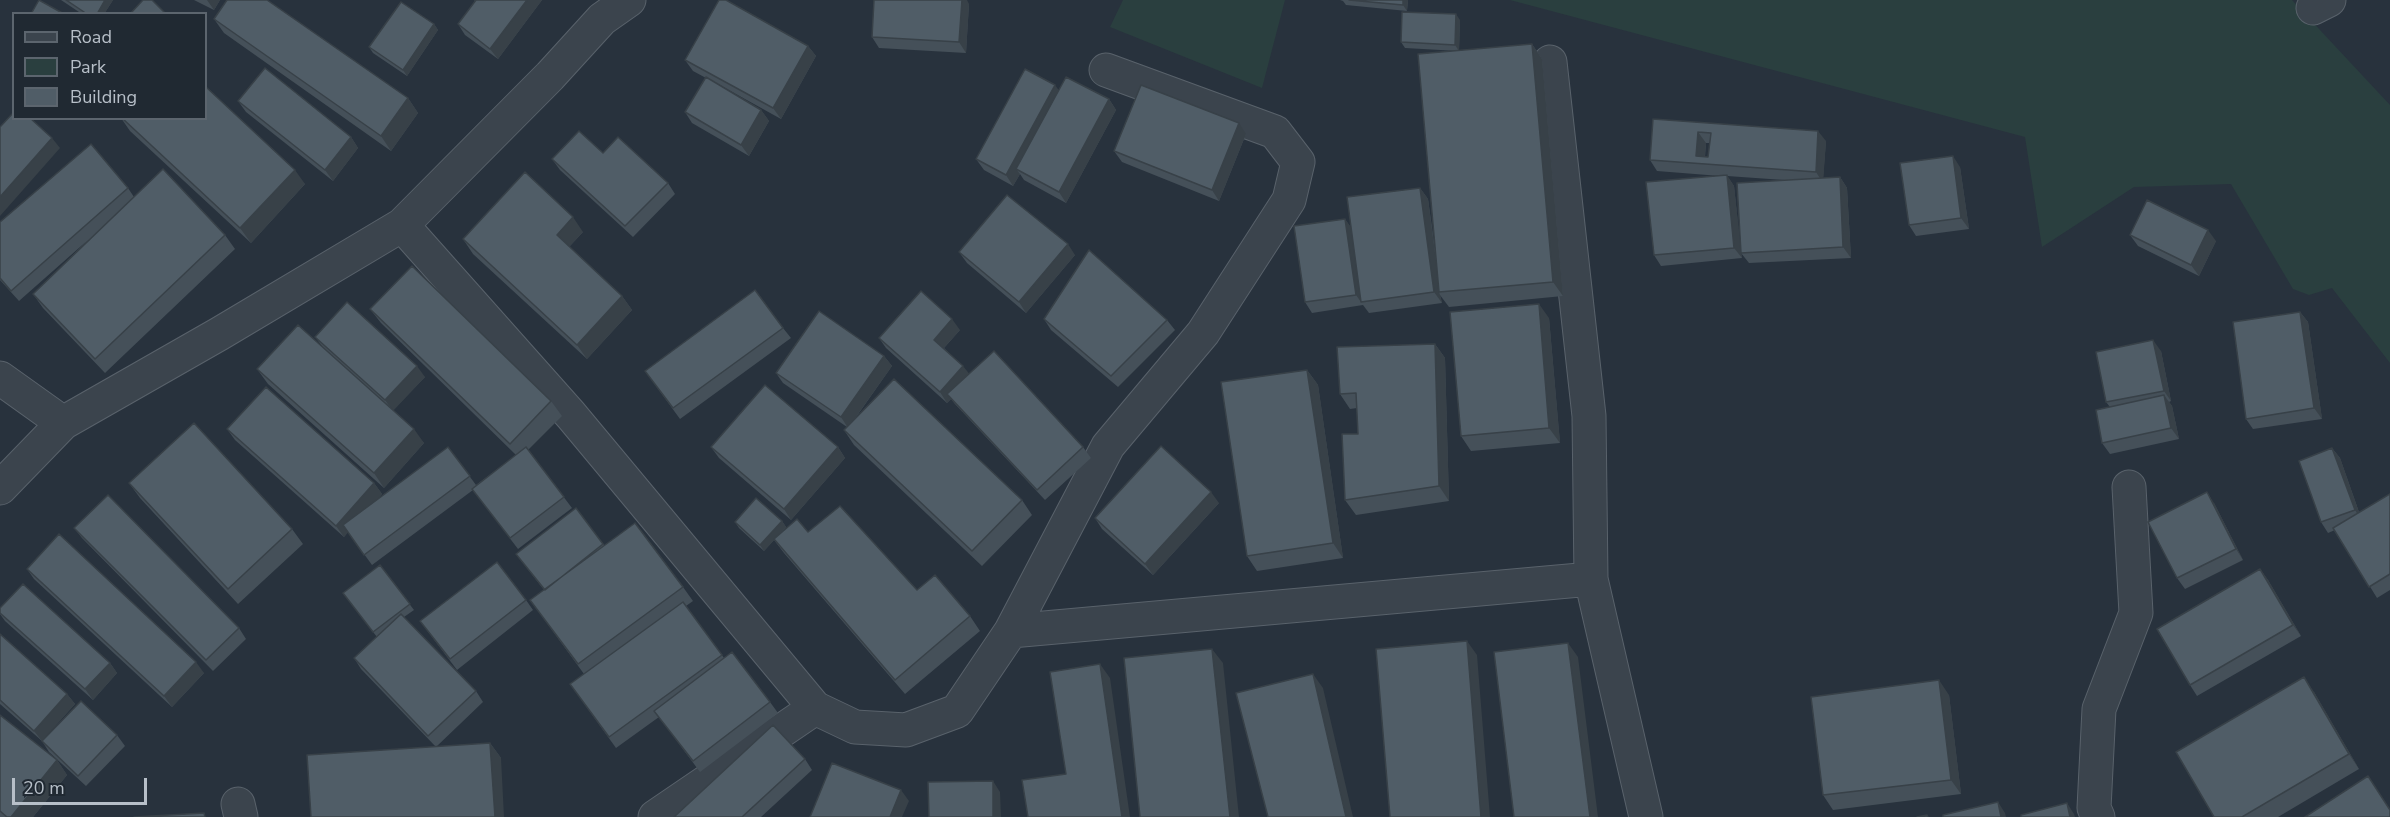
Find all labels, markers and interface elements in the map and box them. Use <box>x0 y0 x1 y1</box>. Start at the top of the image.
legend <box>12 12 207 120</box>
text: Road <box>70 25 112 49</box>
text: Park <box>70 55 106 79</box>
text: Building <box>70 85 137 109</box>
scale bar <box>15 766 150 804</box>
text: 20 m <box>23 776 65 800</box>

